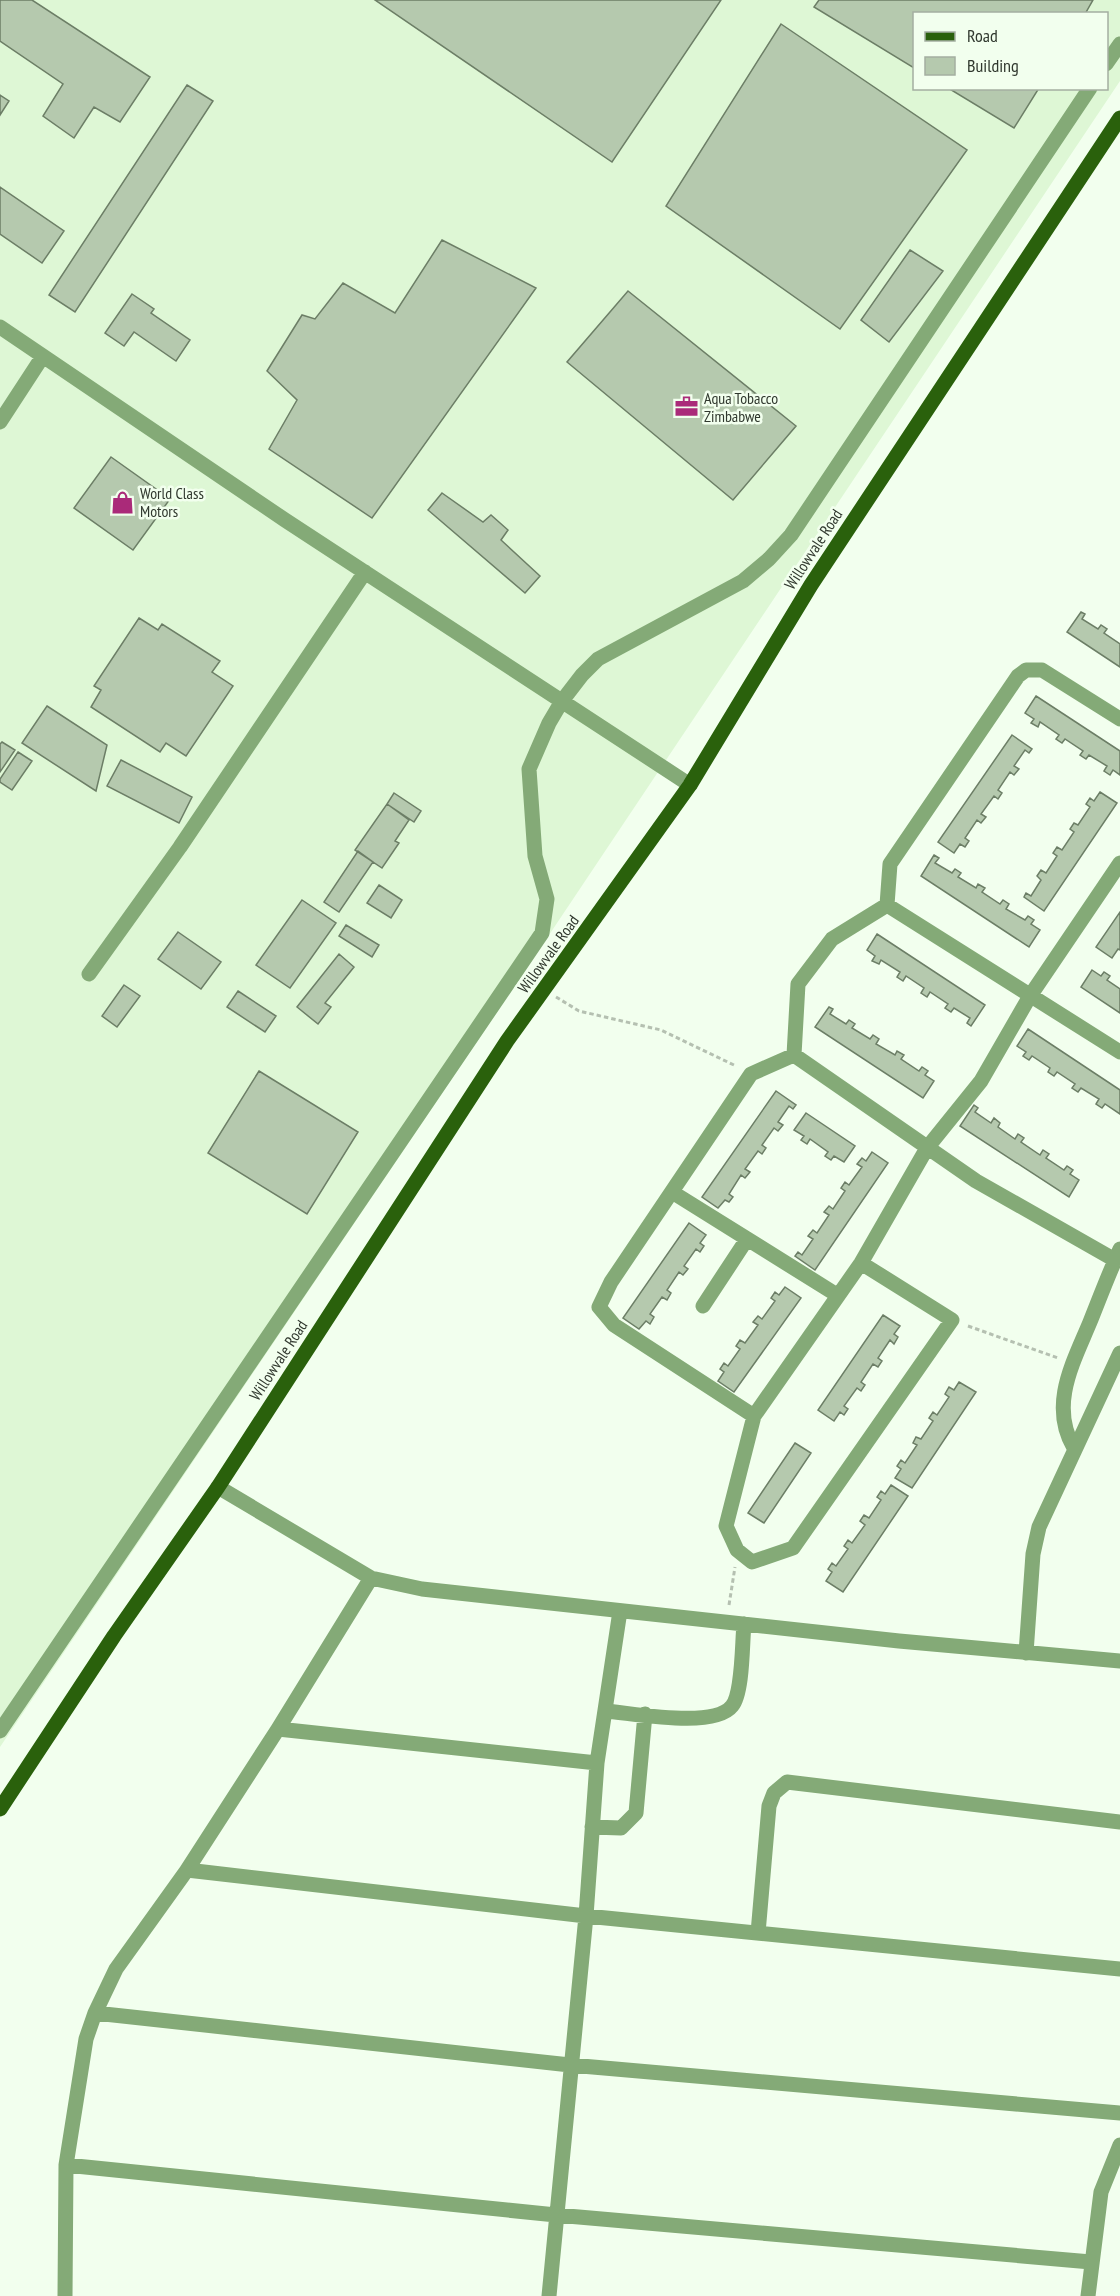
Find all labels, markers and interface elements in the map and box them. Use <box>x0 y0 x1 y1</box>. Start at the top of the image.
legend <box>913 12 1108 90</box>
text: Road <box>967 24 998 47</box>
text: Building <box>967 54 1019 77</box>
place label: Aqua Tobacco Zimbabwe <box>704 388 778 426</box>
office icon: Aqua Tobacco Zimbabwe <box>673 394 699 420</box>
place label: World Class Motors <box>140 483 204 521</box>
shop icon: World Class Motors <box>109 489 135 515</box>
street label: Willowvale Road <box>780 505 846 593</box>
street label: Willowvale Road <box>513 911 583 997</box>
street label: Willowvale Road <box>245 1316 311 1404</box>

